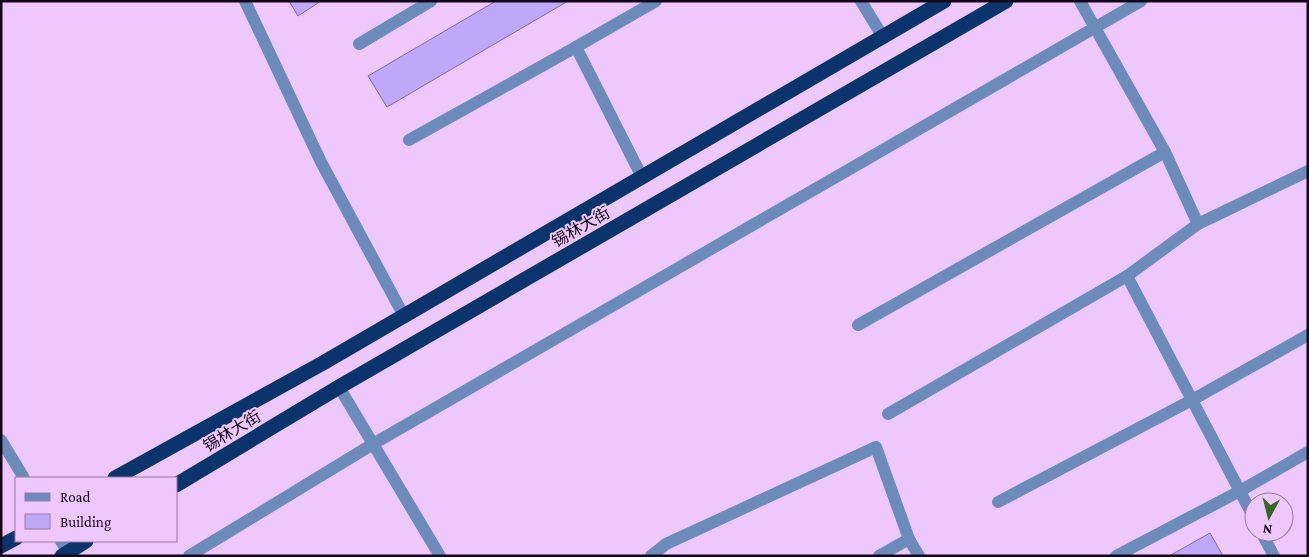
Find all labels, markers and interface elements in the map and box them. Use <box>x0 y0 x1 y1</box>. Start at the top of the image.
street label: 锡林大街 <box>549 204 613 250</box>
street label: 锡林大街 <box>200 407 264 455</box>
legend <box>15 477 178 542</box>
text: Road <box>60 489 91 505</box>
north arrow <box>1244 492 1294 542</box>
text: Building <box>60 514 111 531</box>
text: N <box>1261 521 1273 538</box>

